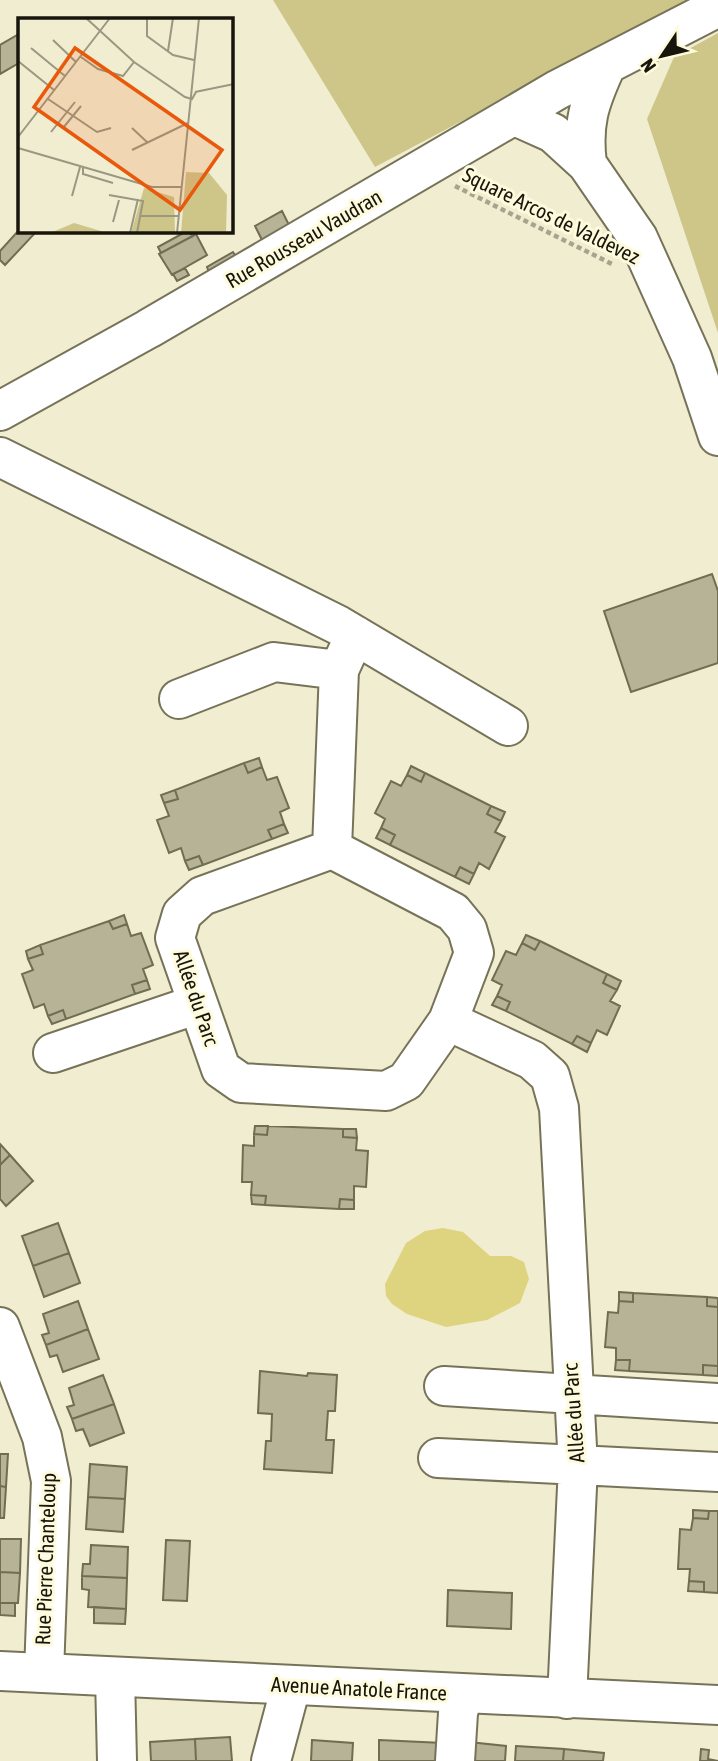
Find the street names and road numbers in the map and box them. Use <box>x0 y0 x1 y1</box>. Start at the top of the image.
street label: Square Arcos de Valdevez <box>459 162 644 269</box>
street label: Rue Rousseau Vaudran <box>221 184 386 293</box>
street label: Allée du Parc <box>169 947 225 1049</box>
street label: Allée du Parc <box>558 1362 588 1464</box>
street label: Rue Pierre Chanteloup <box>30 1472 60 1646</box>
street label: Avenue Anatole France <box>271 1671 447 1705</box>

